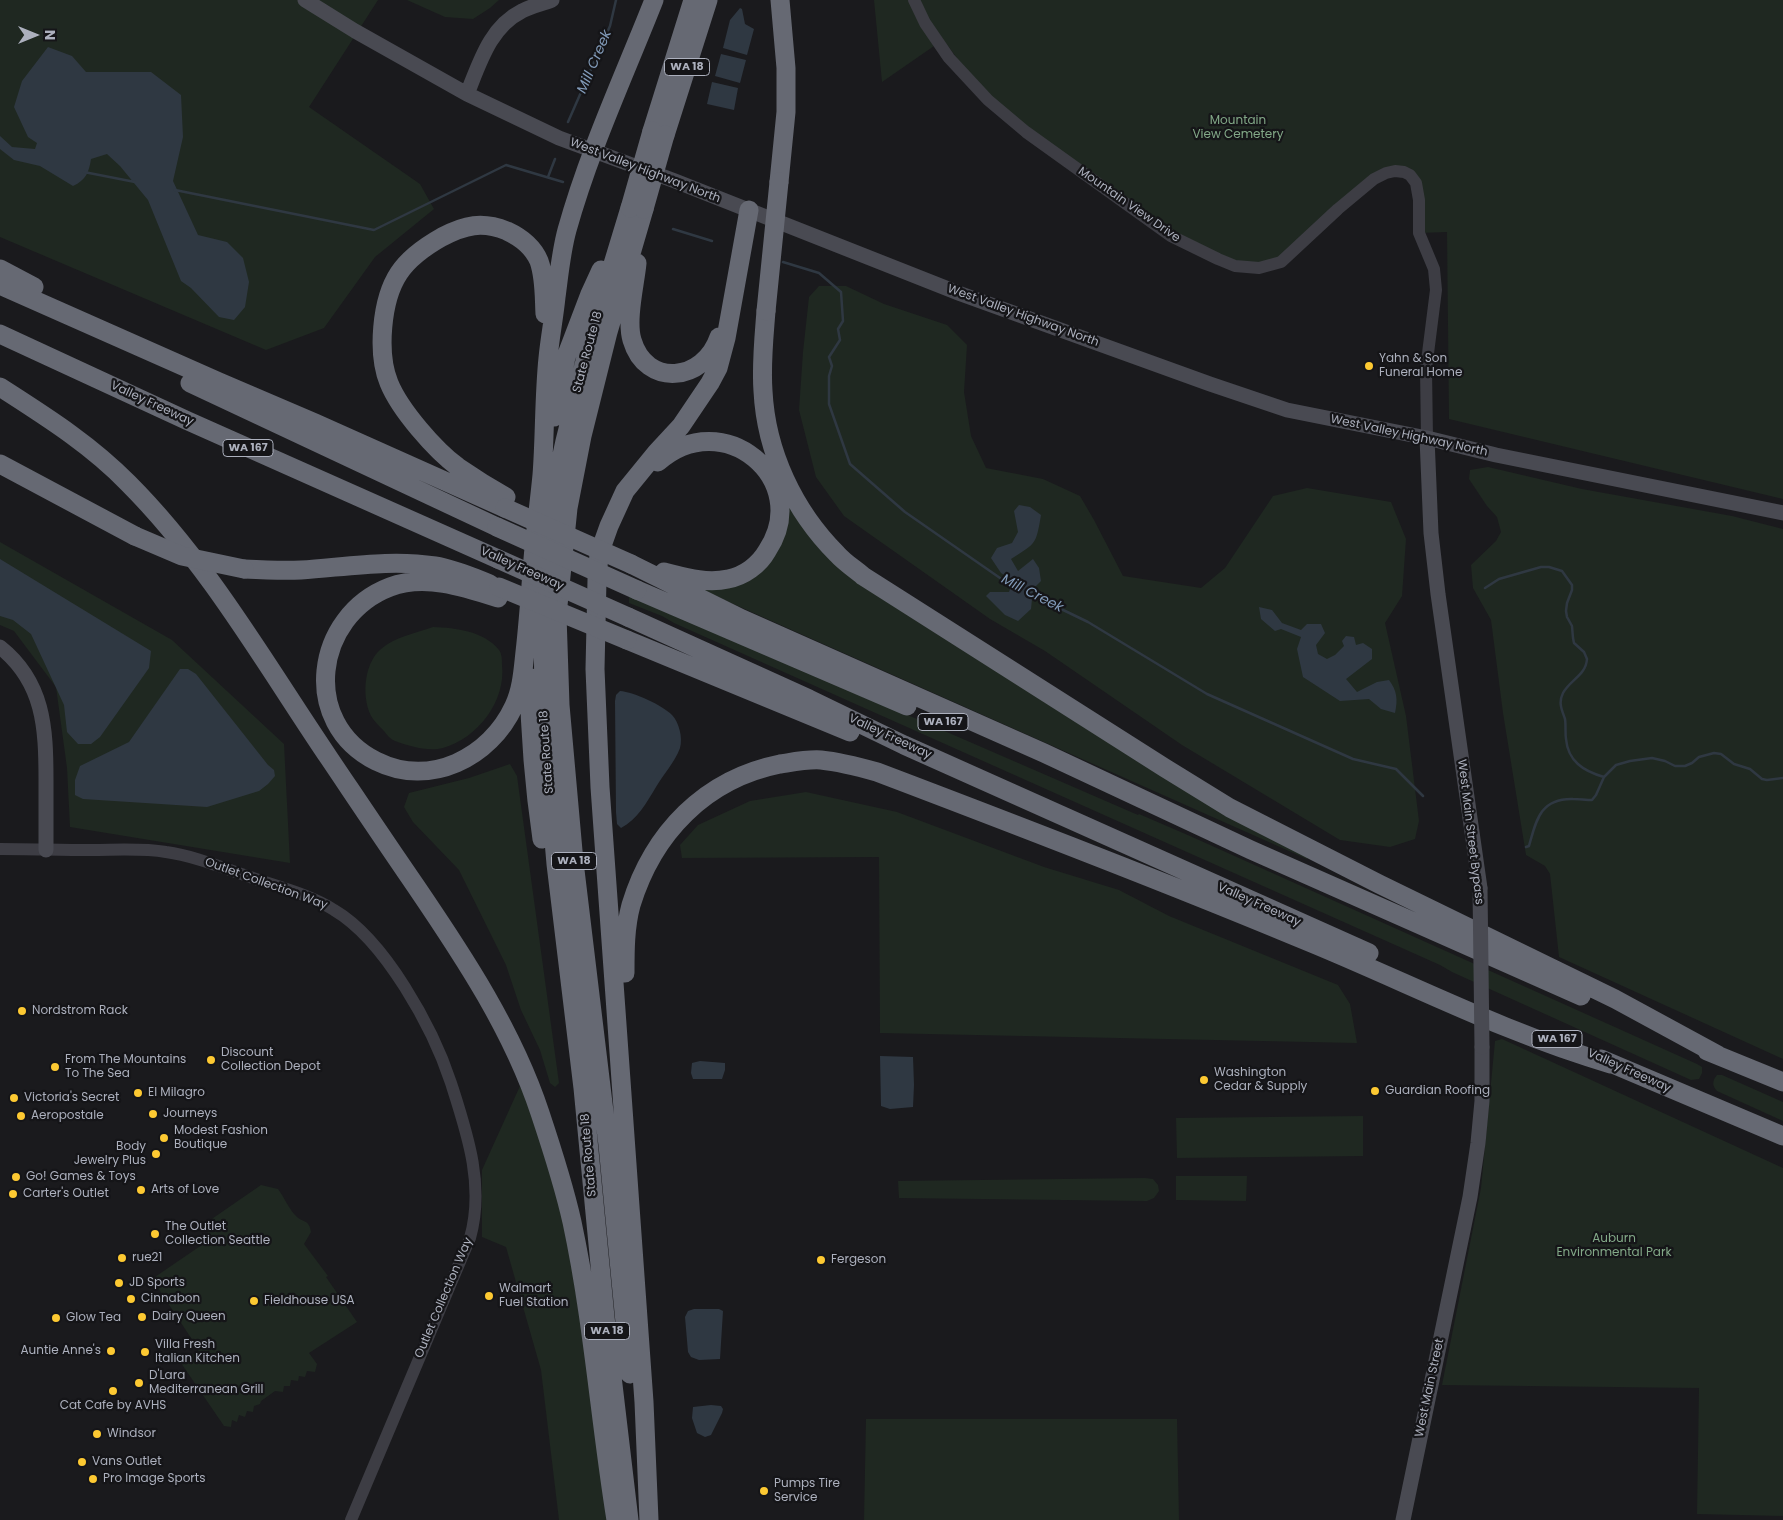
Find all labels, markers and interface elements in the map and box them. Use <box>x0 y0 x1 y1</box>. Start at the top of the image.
north arrow <box>10 10 60 60</box>
water label: Mill Creek <box>574 28 616 96</box>
text: N <box>40 30 60 40</box>
road number: WA 18 <box>664 58 710 76</box>
park label: Mountain View Cemetery <box>1192 114 1284 142</box>
street label: West Valley Highway North <box>568 136 722 206</box>
street label: Mountain View Drive <box>1075 164 1183 246</box>
street label: West Valley Highway North <box>945 282 1101 350</box>
street label: State Route 18 <box>570 310 606 394</box>
place label: Yahn & Son Funeral Home <box>1379 352 1462 380</box>
marker: Yahn & Son Funeral Home <box>1363 360 1375 372</box>
street label: Valley Freeway <box>108 379 196 429</box>
street label: West Valley Highway North <box>1329 412 1489 460</box>
road number: WA 167 <box>223 439 273 456</box>
street label: Valley Freeway <box>478 544 566 594</box>
water label: Mill Creek <box>998 571 1066 617</box>
street label: State Route 18 <box>537 710 557 794</box>
street label: Valley Freeway <box>846 712 934 762</box>
road number: WA 167 <box>918 714 968 730</box>
street label: West Main Street Bypass <box>1454 758 1486 906</box>
road number: WA 18 <box>552 852 596 869</box>
street label: Outlet Collection Way <box>203 855 329 913</box>
street label: Valley Freeway <box>1215 880 1303 930</box>
place label: Nordstrom Rack <box>32 1004 128 1018</box>
marker: Nordstrom Rack <box>16 1005 28 1017</box>
road number: WA 167 <box>1532 1030 1582 1048</box>
place label: Discount Collection Depot <box>221 1046 321 1074</box>
street label: Valley Freeway <box>1585 1046 1673 1096</box>
place label: From The Mountains To The Sea <box>65 1053 186 1081</box>
marker: Discount Collection Depot <box>205 1054 217 1066</box>
marker: From The Mountains To The Sea <box>49 1061 61 1073</box>
place label: Washington Cedar & Supply <box>1214 1066 1307 1094</box>
marker: Washington Cedar & Supply <box>1198 1074 1210 1086</box>
place label: Guardian Roofing <box>1385 1084 1490 1098</box>
marker: Guardian Roofing <box>1369 1085 1381 1097</box>
place label: El Milagro <box>148 1086 205 1100</box>
marker: El Milagro <box>132 1087 144 1099</box>
place label: Victoria's Secret <box>24 1091 119 1105</box>
marker: Victoria's Secret <box>8 1092 20 1104</box>
place label: Journeys <box>163 1107 217 1121</box>
marker: Journeys <box>147 1108 159 1120</box>
place label: Aeropostale <box>31 1109 104 1123</box>
marker: Aeropostale <box>15 1110 27 1122</box>
street label: State Route 18 <box>578 1113 600 1197</box>
place label: Modest Fashion Boutique <box>174 1124 268 1152</box>
marker: Modest Fashion Boutique <box>158 1132 170 1144</box>
place label: Body Jewelry Plus <box>74 1140 146 1168</box>
marker: Body Jewelry Plus <box>150 1148 162 1160</box>
place label: Go! Games & Toys <box>26 1170 136 1184</box>
marker: Go! Games & Toys <box>10 1171 22 1183</box>
place label: Arts of Love <box>151 1183 219 1197</box>
marker: Arts of Love <box>135 1184 147 1196</box>
place label: Carter's Outlet <box>23 1187 109 1201</box>
marker: Carter's Outlet <box>7 1188 19 1200</box>
place label: The Outlet Collection Seattle <box>165 1220 270 1248</box>
marker: The Outlet Collection Seattle <box>149 1228 161 1240</box>
park label: Auburn Environmental Park <box>1556 1232 1672 1260</box>
street label: Outlet Collection Way <box>412 1236 476 1360</box>
place label: rue21 <box>132 1251 162 1265</box>
marker: rue21 <box>116 1252 128 1264</box>
place label: Fergeson <box>831 1253 886 1267</box>
marker: Fergeson <box>815 1254 827 1266</box>
place label: JD Sports <box>129 1276 185 1290</box>
marker: JD Sports <box>113 1277 125 1289</box>
place label: Walmart Fuel Station <box>499 1282 569 1310</box>
marker: Walmart Fuel Station <box>483 1290 495 1302</box>
place label: Cinnabon <box>141 1292 200 1306</box>
marker: Cinnabon <box>125 1293 137 1305</box>
place label: Fieldhouse USA <box>264 1294 355 1308</box>
marker: Fieldhouse USA <box>248 1295 260 1307</box>
place label: Dairy Queen <box>152 1310 226 1324</box>
place label: Glow Tea <box>66 1311 121 1325</box>
marker: Dairy Queen <box>136 1311 148 1323</box>
marker: Glow Tea <box>50 1312 62 1324</box>
road number: WA 18 <box>584 1322 630 1340</box>
street label: West Main Street <box>1413 1337 1447 1439</box>
place label: Villa Fresh Italian Kitchen <box>155 1338 240 1366</box>
place label: Auntie Anne's <box>21 1344 101 1358</box>
marker: Auntie Anne's <box>105 1345 117 1357</box>
marker: Villa Fresh Italian Kitchen <box>139 1346 151 1358</box>
place label: D'Lara Mediterranean Grill <box>149 1369 263 1397</box>
marker: D'Lara Mediterranean Grill <box>133 1377 145 1389</box>
marker: Cat Cafe by AVHS <box>107 1385 119 1397</box>
place label: Cat Cafe by AVHS <box>60 1399 166 1413</box>
place label: Windsor <box>107 1427 156 1441</box>
marker: Windsor <box>91 1428 103 1440</box>
place label: Vans Outlet <box>92 1455 162 1469</box>
marker: Vans Outlet <box>76 1456 88 1468</box>
place label: Pro Image Sports <box>103 1472 205 1486</box>
marker: Pro Image Sports <box>87 1473 99 1485</box>
place label: Pumps Tire Service <box>774 1477 840 1505</box>
marker: Pumps Tire Service <box>758 1485 770 1497</box>

